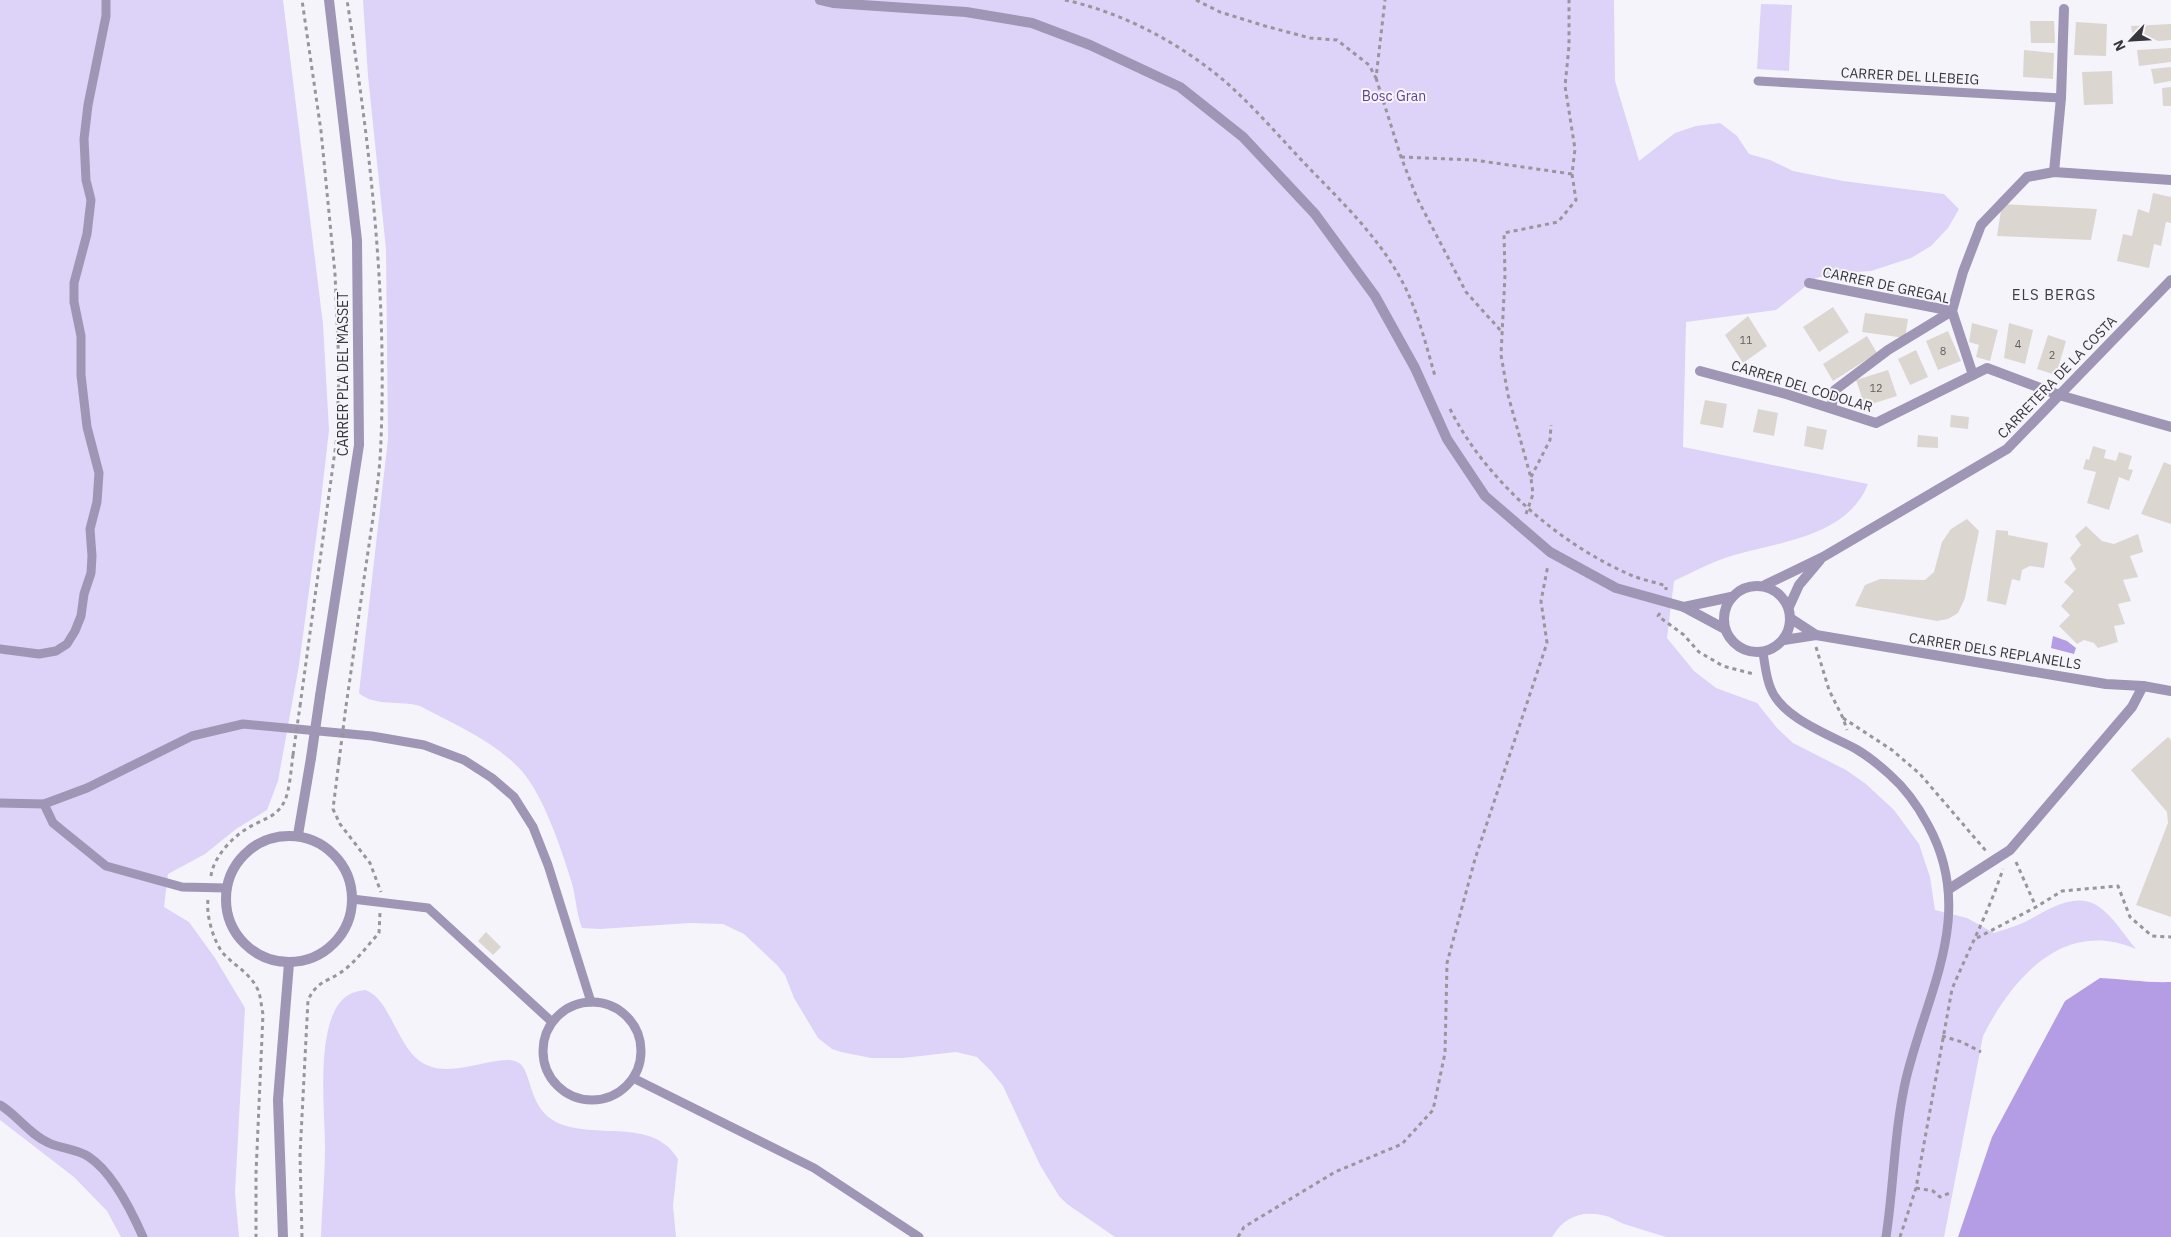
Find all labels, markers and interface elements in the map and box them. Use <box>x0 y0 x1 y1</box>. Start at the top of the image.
north arrow <box>2106 15 2156 65</box>
text: N <box>2109 37 2130 54</box>
street label: CARRER DEL LLEBEIG <box>1840 63 1980 89</box>
park label: Bosc Gran <box>1362 87 1426 105</box>
street label: CARRER DE GREGAL <box>1821 263 1951 307</box>
district label: ELS BERGS <box>2012 285 2096 304</box>
street label: CARRER PLA DEL MASSET <box>334 292 352 456</box>
street label: CARRETERA DE LA COSTA <box>1994 312 2120 442</box>
house number: 11 <box>1739 333 1753 347</box>
house number: 4 <box>2015 337 2022 351</box>
house number: 8 <box>1940 344 1946 358</box>
house number: 2 <box>2049 348 2055 362</box>
street label: CARRER DEL CODOLAR <box>1729 356 1875 416</box>
house number: 12 <box>1869 381 1883 395</box>
street label: CARRER DELS REPLANELLS <box>1908 628 2082 674</box>

